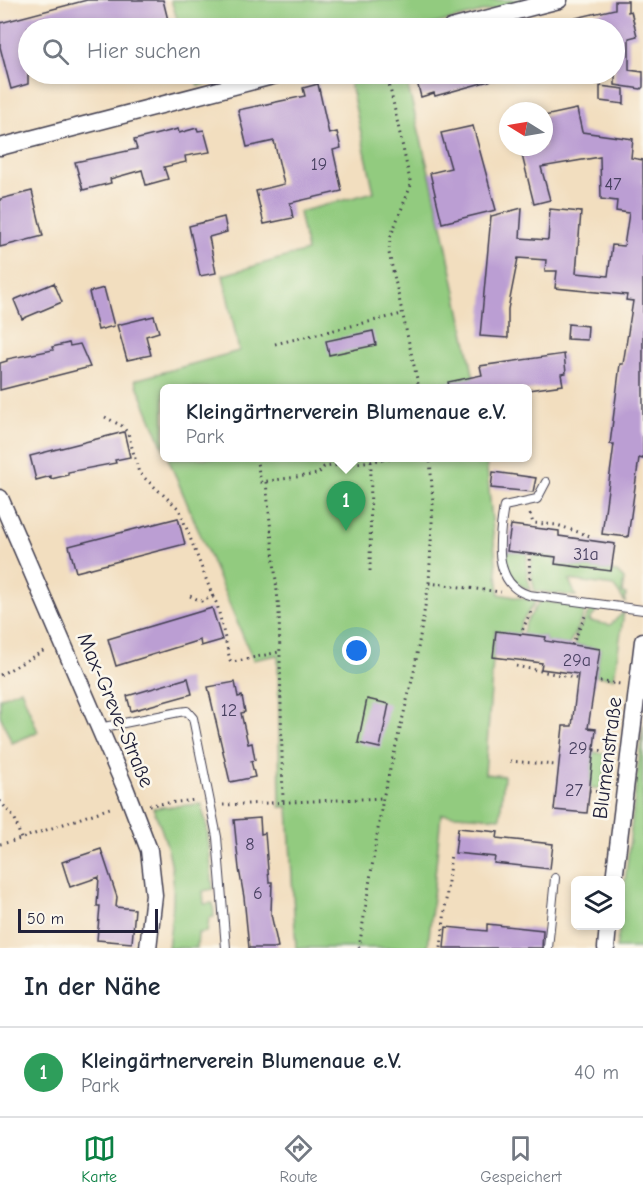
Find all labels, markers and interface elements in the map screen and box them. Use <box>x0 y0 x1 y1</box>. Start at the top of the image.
search box <box>18 18 625 84</box>
icon: search <box>39 35 72 68</box>
text: Hier suchen <box>87 38 201 64</box>
north arrow <box>499 102 553 156</box>
house number: 19 <box>311 154 327 175</box>
house number: 47 <box>604 174 622 195</box>
popup <box>160 384 532 462</box>
text: Kleingärtnerverein Blumenaue e.V. <box>186 399 506 425</box>
text: Park <box>186 425 224 448</box>
pin: 1 <box>326 482 366 531</box>
house number: 31a <box>573 544 599 565</box>
street label: Max-Greve-Straße <box>73 629 159 791</box>
your location <box>342 636 371 665</box>
house number: 29a <box>563 650 591 671</box>
street label: Blumenstraße <box>588 696 626 820</box>
house number: 12 <box>221 700 237 721</box>
house number: 29 <box>569 738 587 759</box>
house number: 27 <box>565 780 583 801</box>
house number: 8 <box>245 834 255 855</box>
map controls <box>571 876 625 930</box>
button: layers <box>571 876 625 930</box>
house number: 6 <box>253 883 263 904</box>
scale bar <box>18 906 158 934</box>
text: 50 m <box>27 910 64 928</box>
text: In der Nähe <box>24 972 161 1002</box>
text: Kleingärtnerverein Blumenaue e.V. <box>81 1048 401 1074</box>
text: 1 <box>40 1061 47 1084</box>
text: 40 m <box>574 1061 619 1084</box>
text: Park <box>81 1074 119 1097</box>
tab: Karte <box>81 1132 117 1186</box>
tab: Route <box>280 1132 318 1186</box>
tab: Gespeichert <box>480 1132 562 1186</box>

